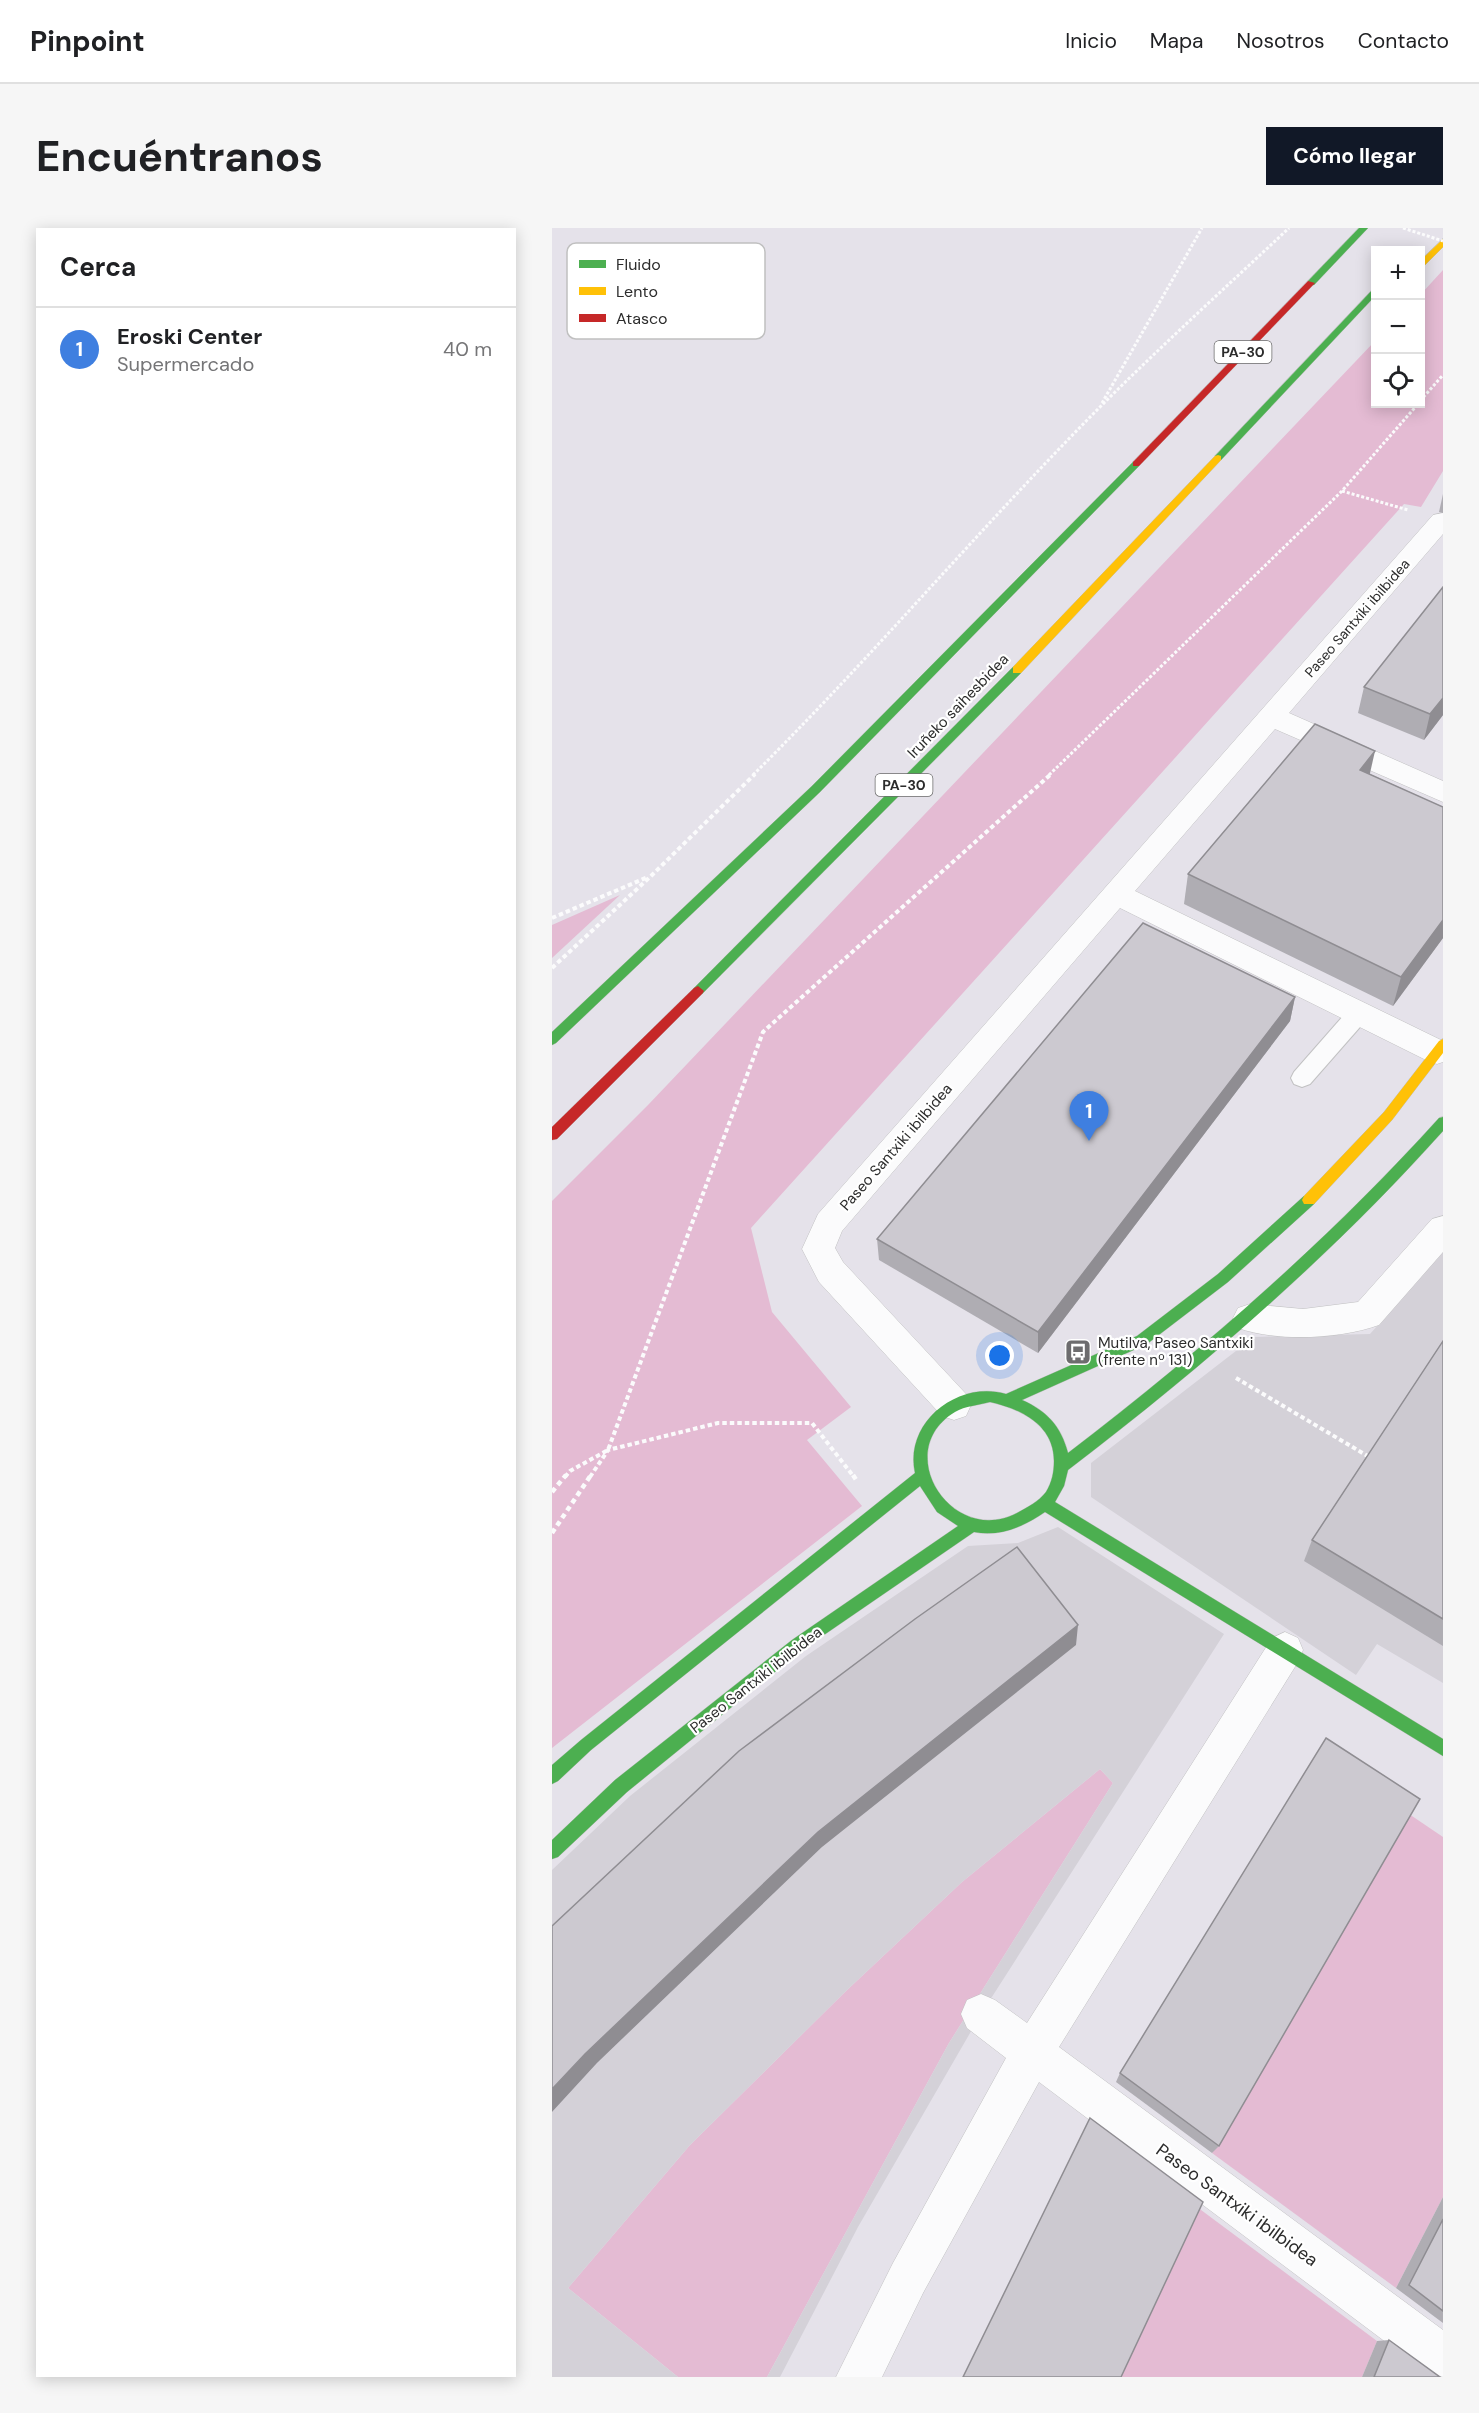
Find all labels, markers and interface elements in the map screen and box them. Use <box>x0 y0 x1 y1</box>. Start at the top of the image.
text: Pinpoint <box>30 23 145 60</box>
text: Inicio <box>1065 27 1117 55</box>
text: Mapa <box>1150 27 1204 55</box>
text: Nosotros <box>1237 27 1325 55</box>
text: Contacto <box>1358 27 1449 55</box>
button: Cómo llegar <box>1266 127 1443 185</box>
text: Encuéntranos <box>36 129 323 184</box>
legend <box>567 243 765 339</box>
map controls <box>1371 246 1425 408</box>
button: + <box>1371 246 1425 300</box>
text: Cerca <box>60 250 136 284</box>
text: Fluido <box>616 254 661 275</box>
text: Lento <box>616 281 658 302</box>
button: − <box>1371 300 1425 354</box>
text: Atasco <box>616 308 668 329</box>
text: Eroski Center <box>117 322 262 351</box>
text: 1 <box>76 336 83 362</box>
text: 40 m <box>443 336 492 362</box>
road number: PA-30 <box>1214 341 1272 363</box>
text: Supermercado <box>117 351 254 377</box>
button: locate <box>1371 354 1425 408</box>
street label: Paseo Santxiki ibilbidea <box>1301 555 1413 681</box>
street label: Iruñeko saihesbidea <box>903 650 1013 762</box>
road number: PA-30 <box>876 774 932 796</box>
street label: Paseo Santxiki ibilbidea <box>835 1079 957 1215</box>
pin: 1 <box>1070 1092 1108 1141</box>
place label: Mutilva, Paseo Santxiki (frente nº 131) <box>1098 1333 1253 1370</box>
bus stop icon: Mutilva, Paseo Santxiki (frente nº 131) <box>1063 1337 1093 1367</box>
your location <box>985 1341 1014 1370</box>
street label: Paseo Santxiki ibilbidea <box>686 1622 826 1738</box>
street label: Paseo Santxiki ibilbidea <box>1151 2138 1323 2272</box>

